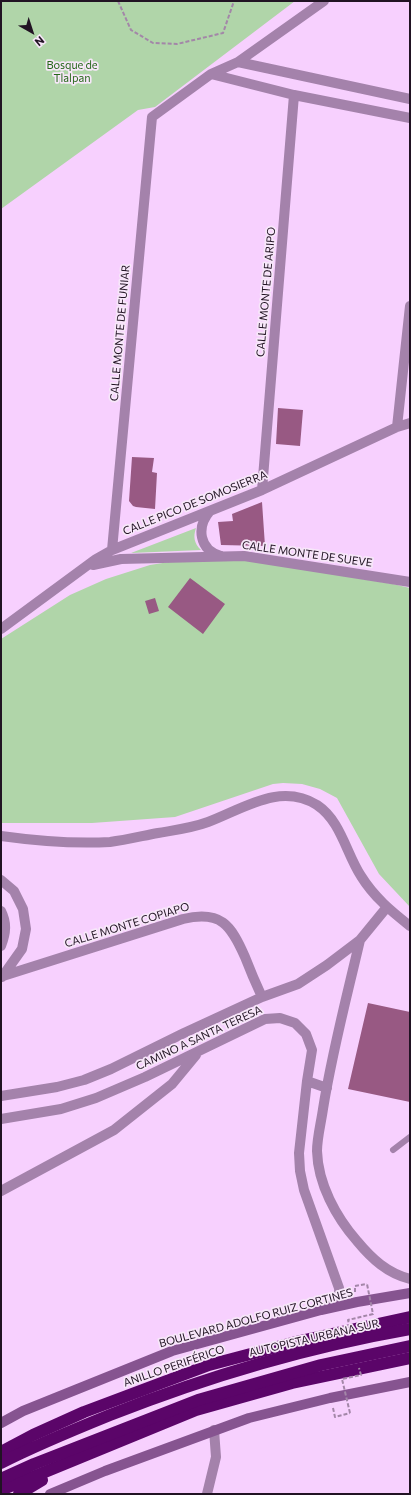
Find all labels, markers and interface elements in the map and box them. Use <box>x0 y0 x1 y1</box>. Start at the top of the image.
north arrow <box>12 12 52 52</box>
text: N <box>33 34 47 49</box>
park label: Bosque de Tlalpan <box>46 58 98 84</box>
street label: CALLE MONTE DE ARIPO <box>254 227 278 357</box>
street label: CALLE MONTE DE FUNIAR <box>107 264 133 402</box>
street label: CALLE PICO DE SOMOSIERRA <box>121 468 269 538</box>
street label: CALLE MONTE DE SUEVE <box>241 538 373 570</box>
street label: CALLE MONTE COPIAPO <box>63 900 191 950</box>
street label: CAMINO A SANTA TERESA <box>134 1003 264 1073</box>
street label: BOULEVARD ADOLFO RUIZ CORTINES <box>158 1286 354 1350</box>
street label: AUTOPISTA URBANA SUR <box>248 1317 380 1359</box>
street label: ANILLO PERIFÉRICO <box>122 1342 226 1390</box>

